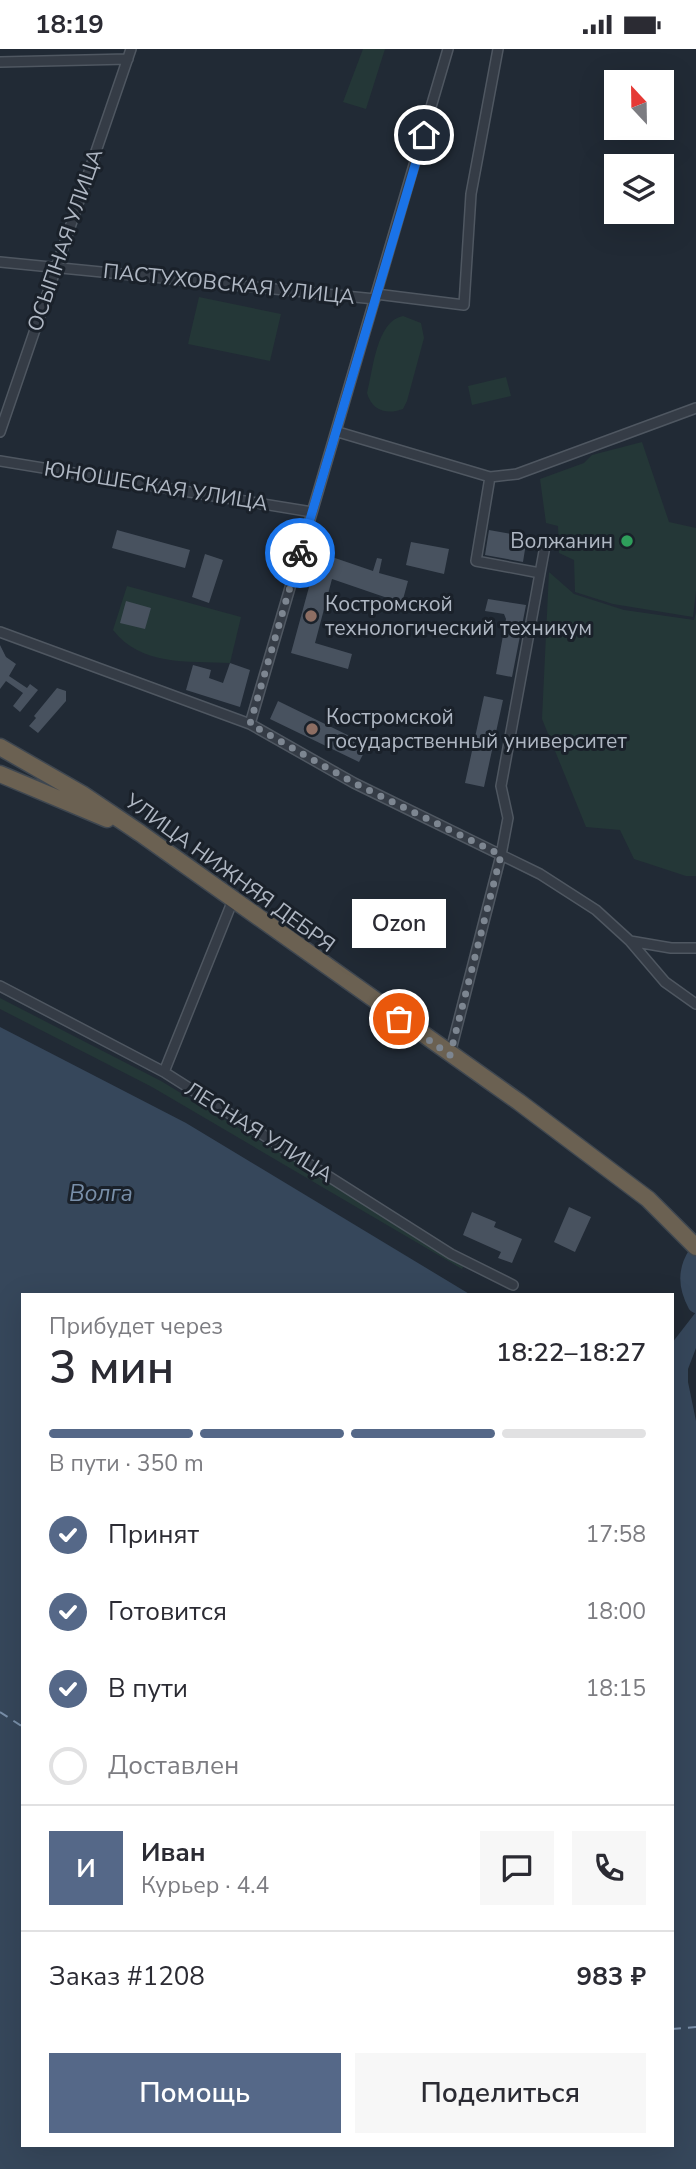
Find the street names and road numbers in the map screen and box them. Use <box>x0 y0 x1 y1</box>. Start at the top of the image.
street label: ОСЫПНАЯ УЛИЦА <box>21 145 109 335</box>
street label: ПАСТУХОВСКАЯ УЛИЦА <box>102 257 356 311</box>
street label: ЮНОШЕСКАЯ УЛИЦА <box>42 454 270 518</box>
street label: УЛИЦА НИЖНЯЯ ДЕБРЯ <box>119 787 341 959</box>
street label: ЛЕСНАЯ УЛИЦА <box>180 1075 338 1189</box>

